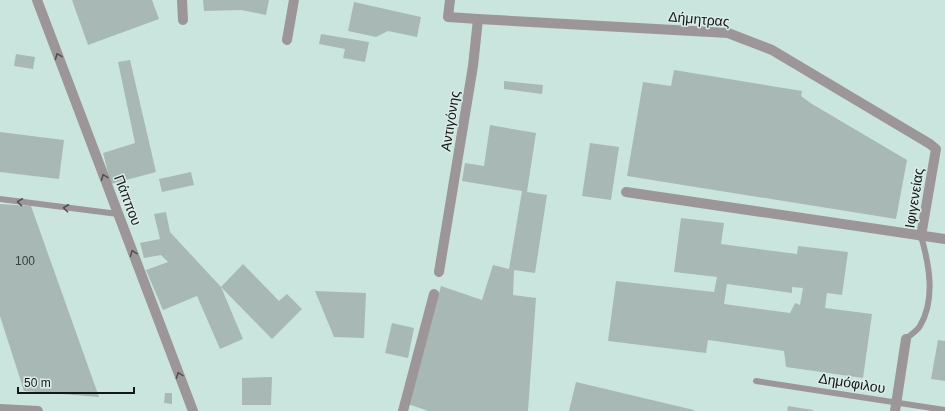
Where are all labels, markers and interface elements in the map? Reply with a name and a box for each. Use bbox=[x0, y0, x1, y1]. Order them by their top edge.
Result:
street label: Δήμητρας bbox=[668, 8, 730, 30]
one-way arrow bbox=[54, 52, 62, 59]
street label: Αντιγόνης bbox=[437, 89, 463, 152]
street label: Ιφιγενείας bbox=[901, 167, 927, 229]
street label: Πάππου bbox=[111, 172, 145, 228]
one-way arrow bbox=[101, 174, 109, 181]
one-way arrow bbox=[17, 198, 23, 207]
one-way arrow bbox=[63, 204, 69, 213]
one-way arrow bbox=[130, 249, 138, 256]
house number: 100 bbox=[15, 254, 35, 268]
scale bar bbox=[18, 369, 134, 395]
street label: Δημόφιλου bbox=[817, 370, 887, 396]
one-way arrow bbox=[176, 371, 184, 378]
text: 50 m bbox=[24, 376, 51, 390]

